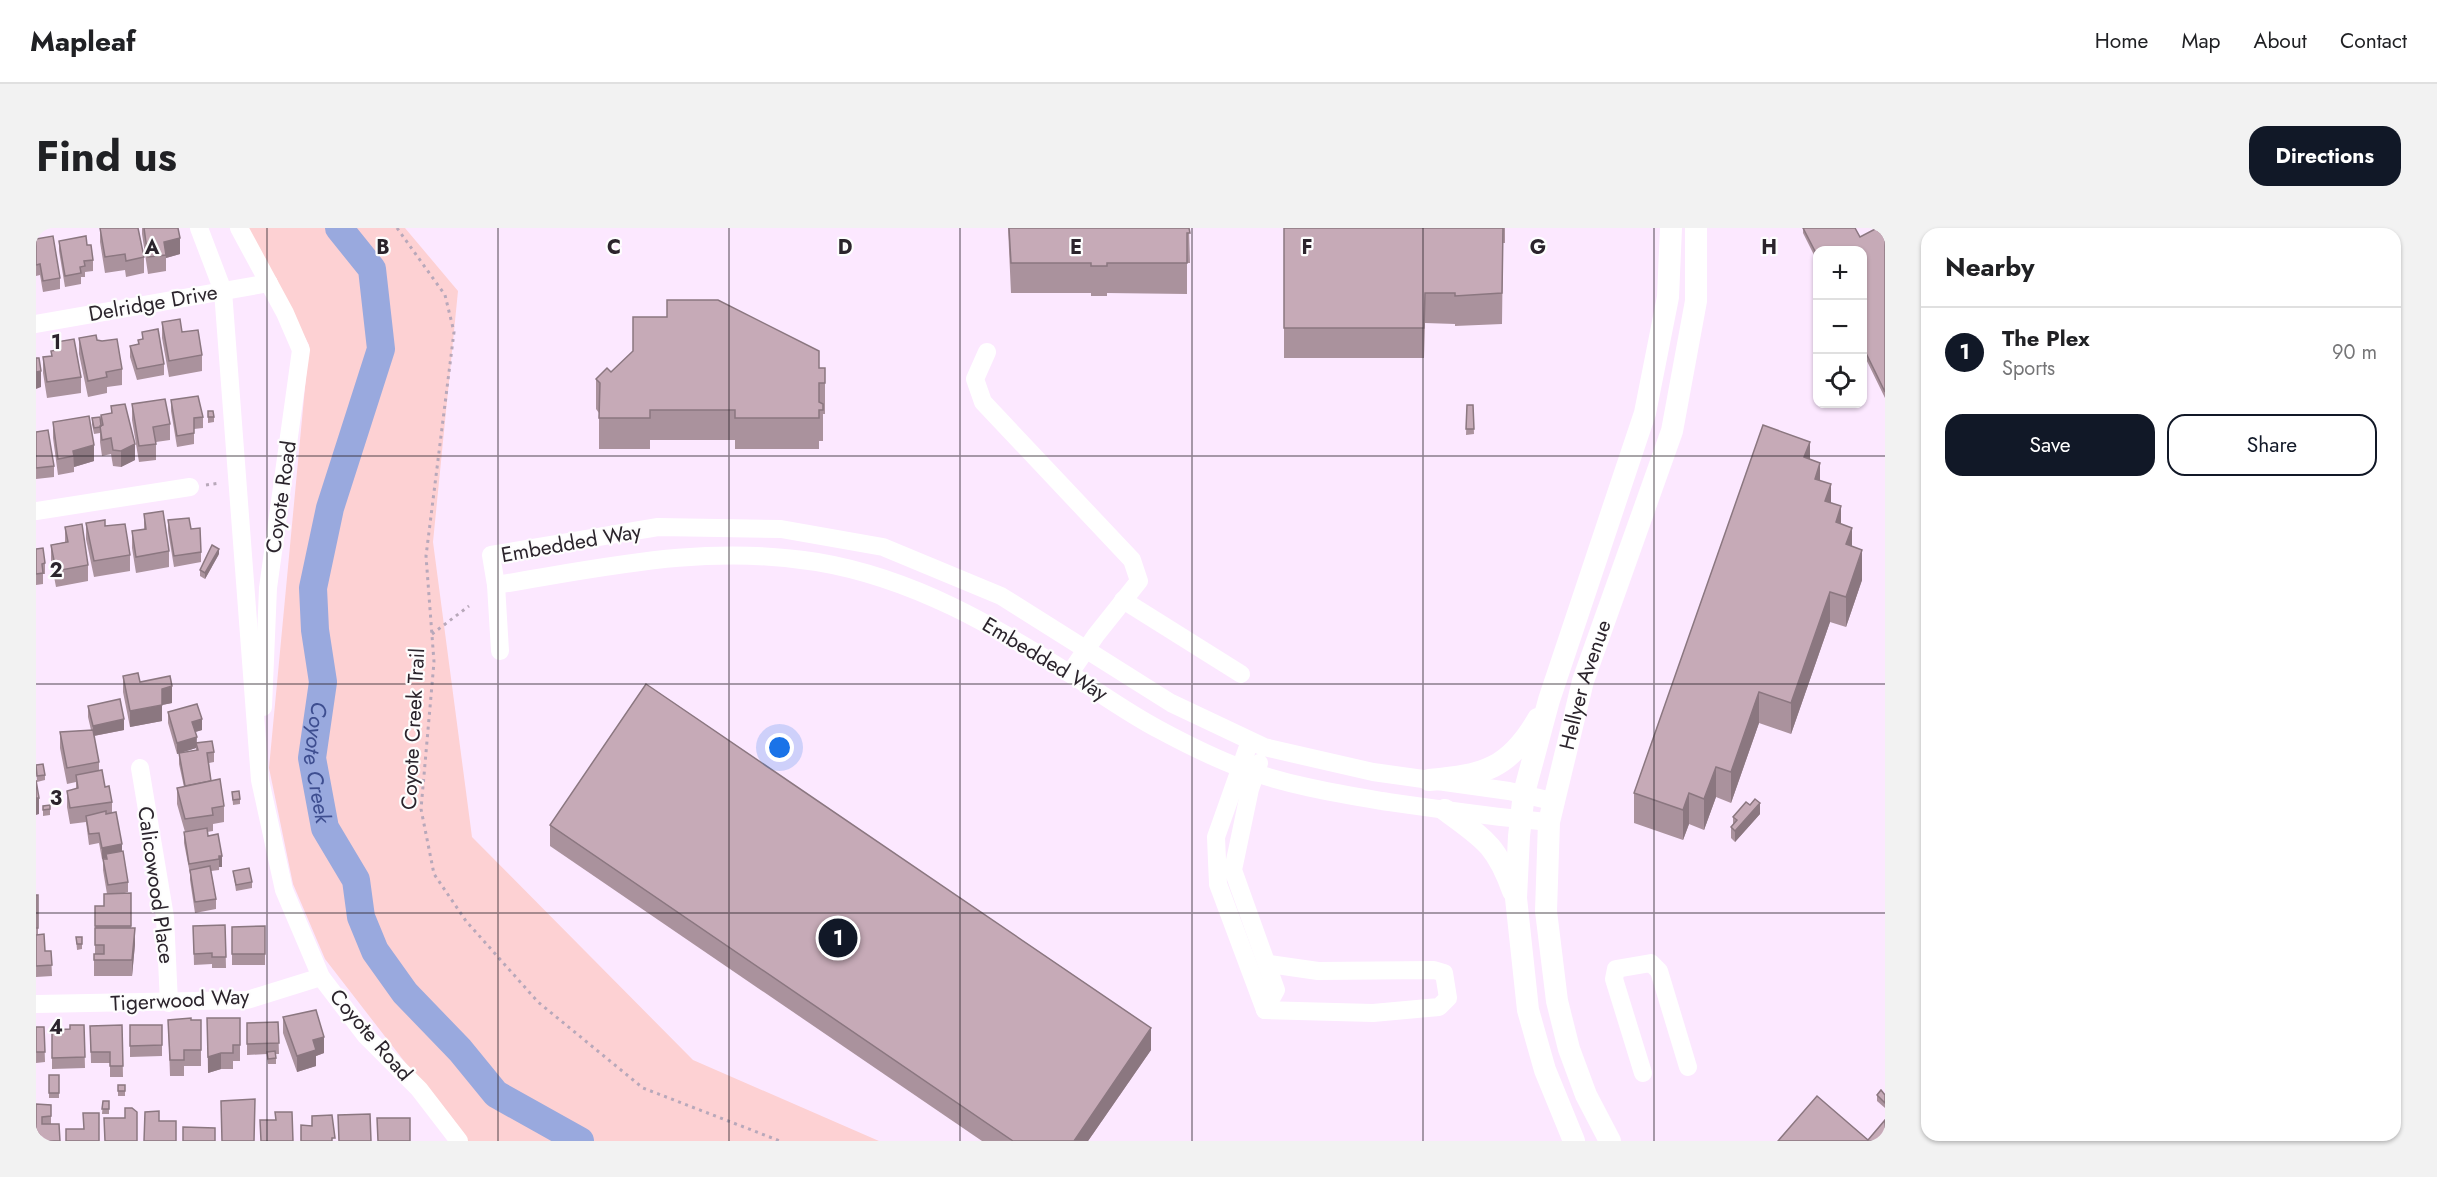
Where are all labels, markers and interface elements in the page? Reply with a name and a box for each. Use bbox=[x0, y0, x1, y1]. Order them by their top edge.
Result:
text: Mapleaf bbox=[30, 21, 136, 62]
text: Home bbox=[2095, 26, 2148, 56]
text: Map bbox=[2181, 26, 2221, 56]
text: About bbox=[2254, 26, 2307, 56]
text: Contact bbox=[2340, 26, 2407, 56]
text: Find us bbox=[36, 126, 177, 187]
button: Directions bbox=[2249, 126, 2401, 186]
text: A bbox=[144, 233, 160, 262]
text: B bbox=[376, 233, 390, 262]
text: C bbox=[607, 233, 621, 262]
text: D bbox=[838, 233, 852, 262]
text: E bbox=[1070, 233, 1082, 262]
text: F bbox=[1301, 233, 1313, 262]
text: G bbox=[1530, 233, 1546, 262]
text: H bbox=[1761, 233, 1777, 262]
map controls bbox=[1813, 246, 1867, 408]
button: + bbox=[1813, 246, 1867, 300]
text: Nearby bbox=[1945, 248, 2034, 286]
street label: Delridge Drive bbox=[86, 277, 220, 329]
button: − bbox=[1813, 300, 1867, 354]
text: The Plex bbox=[2002, 322, 2090, 354]
text: 1 bbox=[51, 328, 61, 357]
text: 1 bbox=[1959, 338, 1970, 367]
text: 90 m bbox=[2332, 338, 2377, 367]
button: locate bbox=[1813, 354, 1867, 408]
text: Sports bbox=[2002, 354, 2055, 383]
button: Save bbox=[1945, 414, 2155, 476]
button: Share bbox=[2167, 414, 2377, 476]
street label: Coyote Road bbox=[258, 439, 304, 555]
street label: Embedded Way bbox=[499, 516, 644, 570]
text: 2 bbox=[49, 556, 63, 585]
street label: Embedded Way bbox=[977, 610, 1114, 709]
street label: Hellyer Avenue bbox=[1552, 616, 1619, 753]
street label: Coyote Creek Trail bbox=[394, 647, 432, 811]
water label: Coyote Creek bbox=[295, 700, 340, 827]
your location bbox=[765, 733, 794, 762]
text: 3 bbox=[50, 784, 62, 813]
street label: Calicowood Place bbox=[130, 804, 182, 966]
pin: 1 bbox=[818, 916, 858, 960]
street label: Tigerwood Way bbox=[110, 981, 251, 1019]
street label: Coyote Road bbox=[322, 982, 420, 1088]
text: 4 bbox=[49, 1013, 63, 1042]

